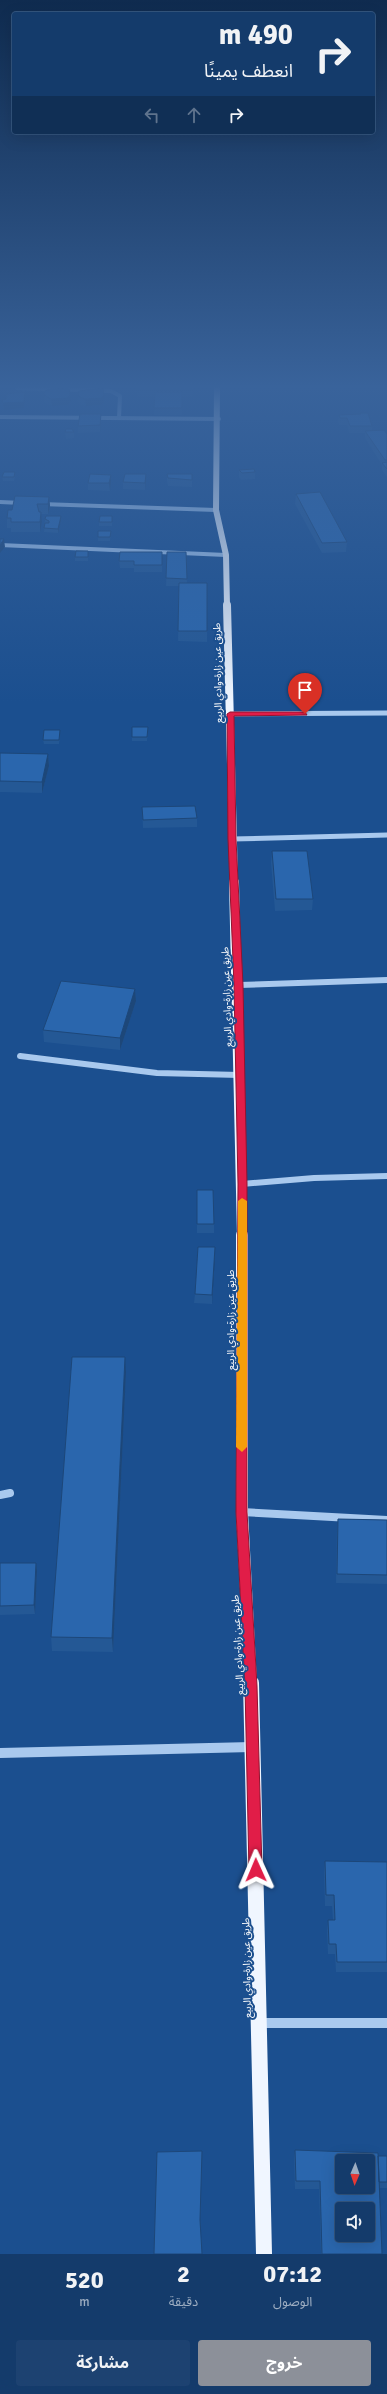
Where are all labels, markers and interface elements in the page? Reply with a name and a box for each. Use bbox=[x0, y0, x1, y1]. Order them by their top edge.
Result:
text: 490 m bbox=[219, 18, 293, 52]
icon: right bbox=[307, 28, 359, 80]
text: انعطف يمينًا bbox=[204, 60, 293, 82]
icon: left bbox=[141, 104, 163, 126]
icon: ahead bbox=[183, 104, 205, 126]
icon: right bbox=[225, 104, 247, 126]
street label: طريق عين زارة-وادي الربيع bbox=[211, 622, 226, 723]
pin bbox=[288, 673, 322, 714]
icon: arrive bbox=[294, 679, 316, 701]
street label: طريق عين زارة-وادي الربيع bbox=[219, 946, 236, 1047]
street label: طريق عين زارة-وادي الربيع bbox=[225, 1270, 238, 1370]
street label: طريق عين زارة-وادي الربيع bbox=[229, 1594, 248, 1695]
position arrow bbox=[235, 1849, 277, 1891]
street label: طريق عين زارة-وادي الربيع bbox=[240, 1917, 255, 2018]
north arrow bbox=[335, 2154, 375, 2194]
map controls bbox=[335, 2154, 375, 2242]
button: sound bbox=[335, 2202, 375, 2242]
text: 2 bbox=[177, 2259, 190, 2289]
text: 07:12 bbox=[263, 2259, 322, 2289]
text: 520 bbox=[65, 2265, 104, 2295]
text: m bbox=[79, 2294, 90, 2310]
text: دقيقة bbox=[169, 2294, 198, 2310]
text: الوصول bbox=[273, 2294, 312, 2310]
button: مشاركة bbox=[16, 2340, 190, 2386]
button: خروج bbox=[198, 2340, 371, 2386]

